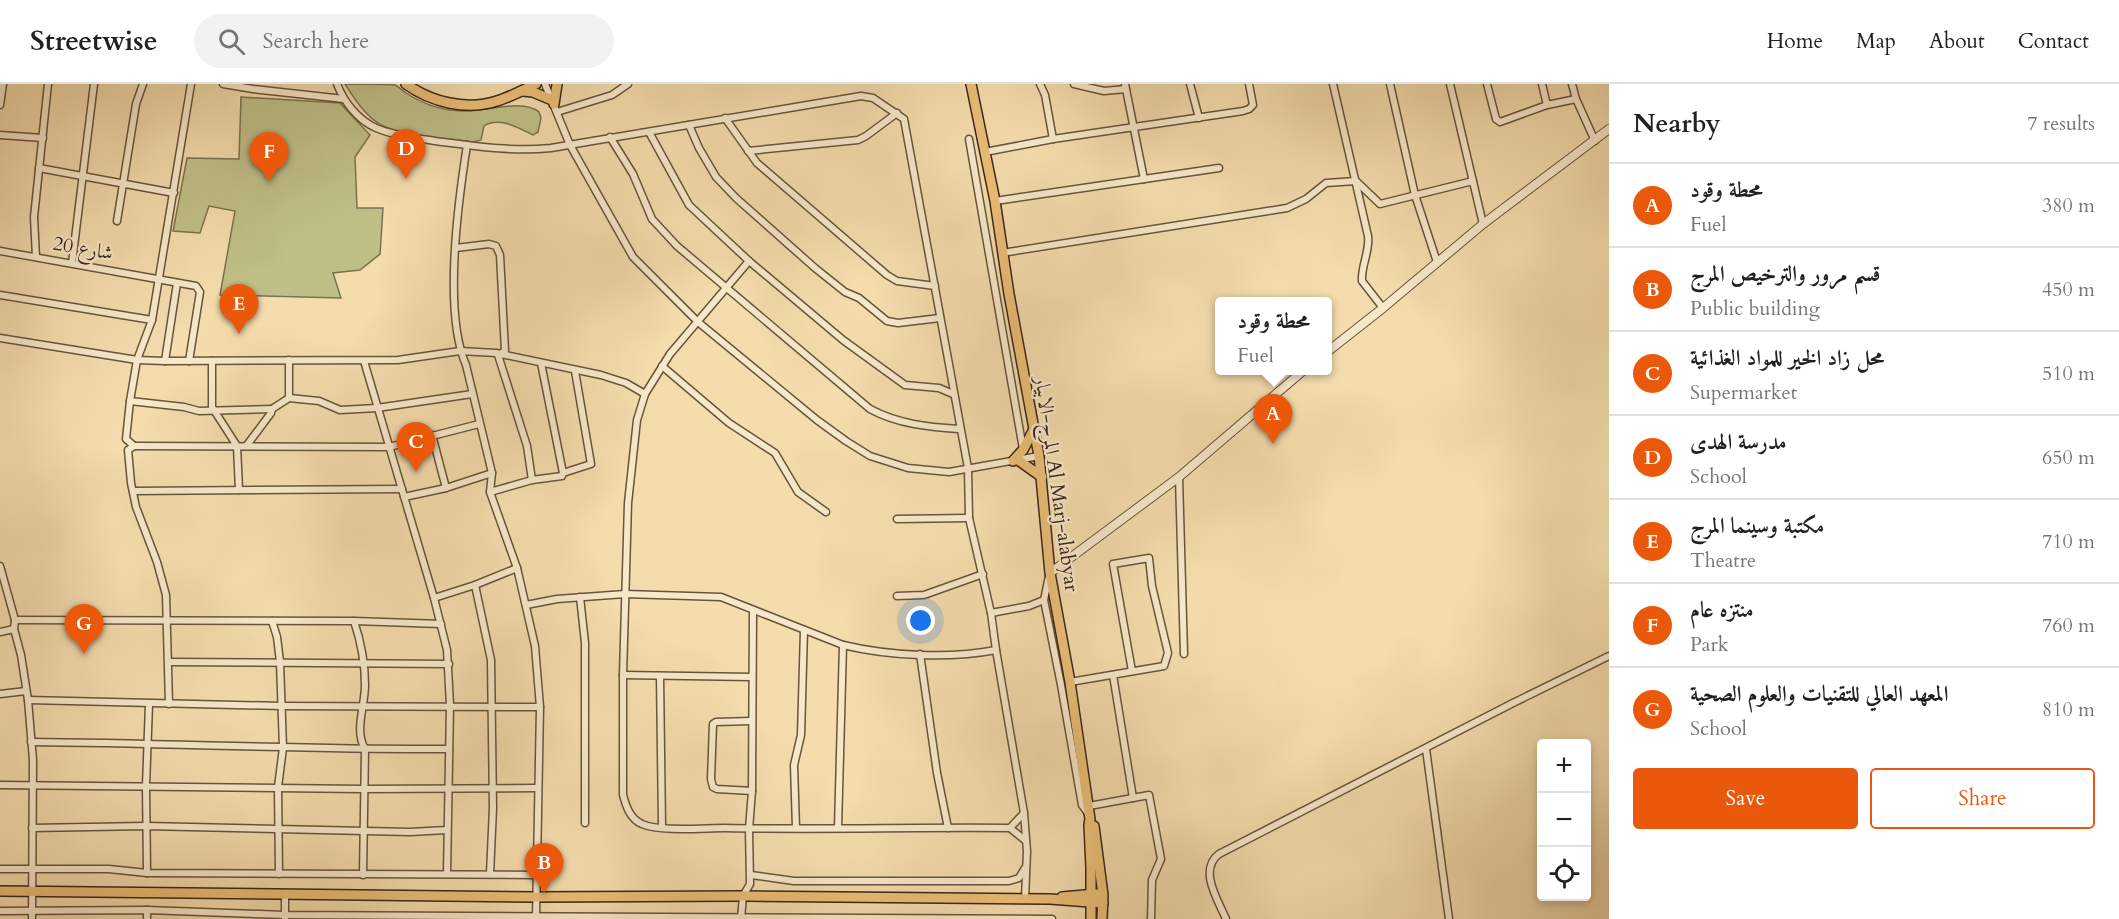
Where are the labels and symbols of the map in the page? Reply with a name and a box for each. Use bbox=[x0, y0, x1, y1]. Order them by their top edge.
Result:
pin: D bbox=[386, 130, 426, 179]
pin: F bbox=[250, 132, 288, 182]
street label: شارع 20 bbox=[50, 229, 115, 270]
pin: E bbox=[220, 284, 258, 334]
street label: المرج-الابيار Al Marj-alabyar bbox=[1024, 372, 1086, 595]
pin: A bbox=[1254, 394, 1292, 444]
pin: C bbox=[396, 422, 436, 472]
pin: G bbox=[64, 604, 104, 654]
your location bbox=[906, 606, 935, 635]
pin: B bbox=[524, 844, 564, 893]

